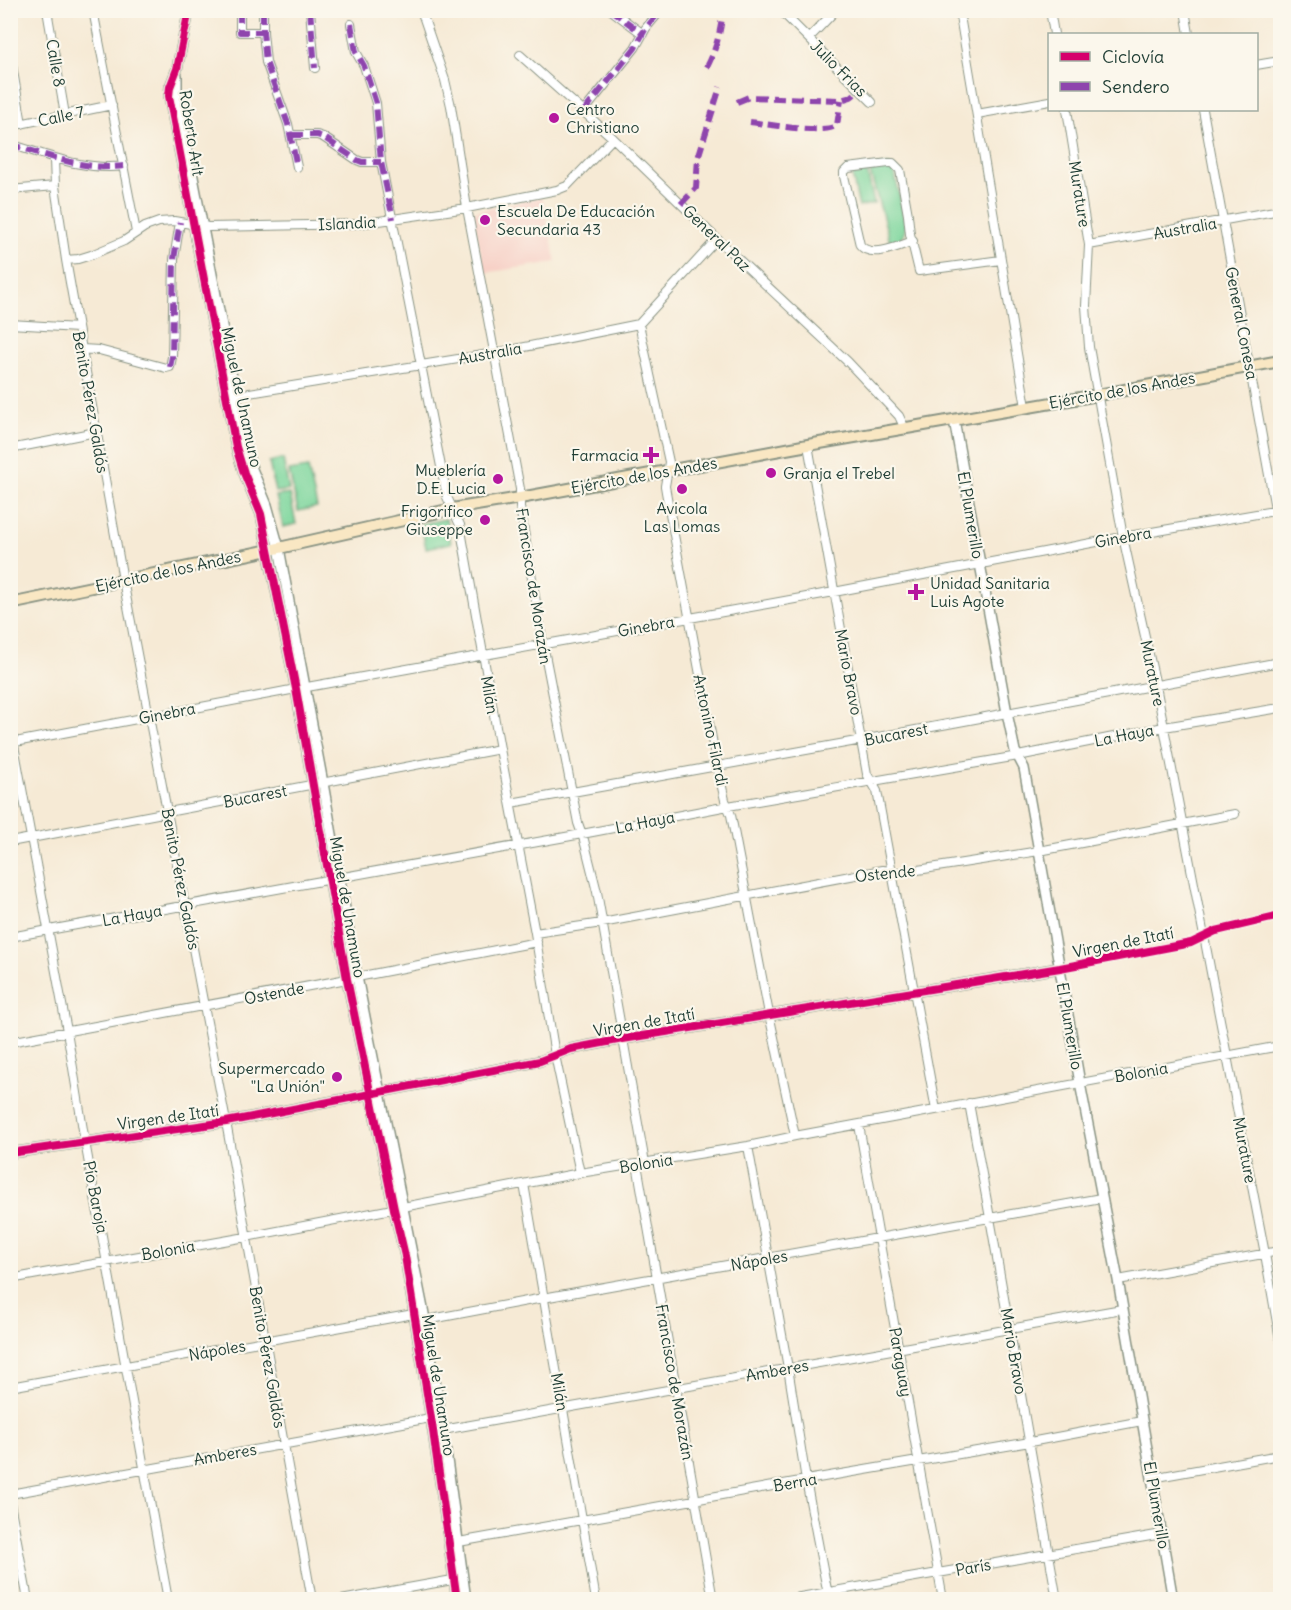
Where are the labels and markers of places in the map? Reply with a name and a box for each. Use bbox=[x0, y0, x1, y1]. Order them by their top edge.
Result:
place label: Centro Christiano bbox=[566, 99, 640, 137]
marker: Centro Christiano bbox=[547, 111, 561, 125]
place label: Escuela De Educación Secundaria 43 bbox=[497, 201, 655, 239]
marker: Escuela De Educación Secundaria 43 bbox=[478, 213, 492, 227]
place label: Farmacia bbox=[571, 445, 639, 465]
marker: Farmacia bbox=[644, 448, 658, 462]
place label: Mueblería D.E. Lucia bbox=[415, 460, 486, 498]
place label: Granja el Trebel bbox=[783, 463, 895, 483]
marker: Granja el Trebel bbox=[764, 466, 778, 480]
marker: Mueblería D.E. Lucia bbox=[491, 472, 505, 486]
marker: Avicola Las Lomas bbox=[675, 482, 689, 496]
place label: Avicola Las Lomas bbox=[644, 498, 720, 536]
place label: Frigorifico Giuseppe bbox=[401, 501, 473, 539]
marker: Frigorifico Giuseppe bbox=[478, 513, 492, 527]
place label: Unidad Sanitaria Luis Agote bbox=[930, 573, 1050, 611]
marker: Unidad Sanitaria Luis Agote bbox=[907, 583, 925, 601]
place label: Supermercado "La Unión" bbox=[218, 1058, 325, 1096]
marker: Supermercado "La Unión" bbox=[330, 1070, 344, 1084]

